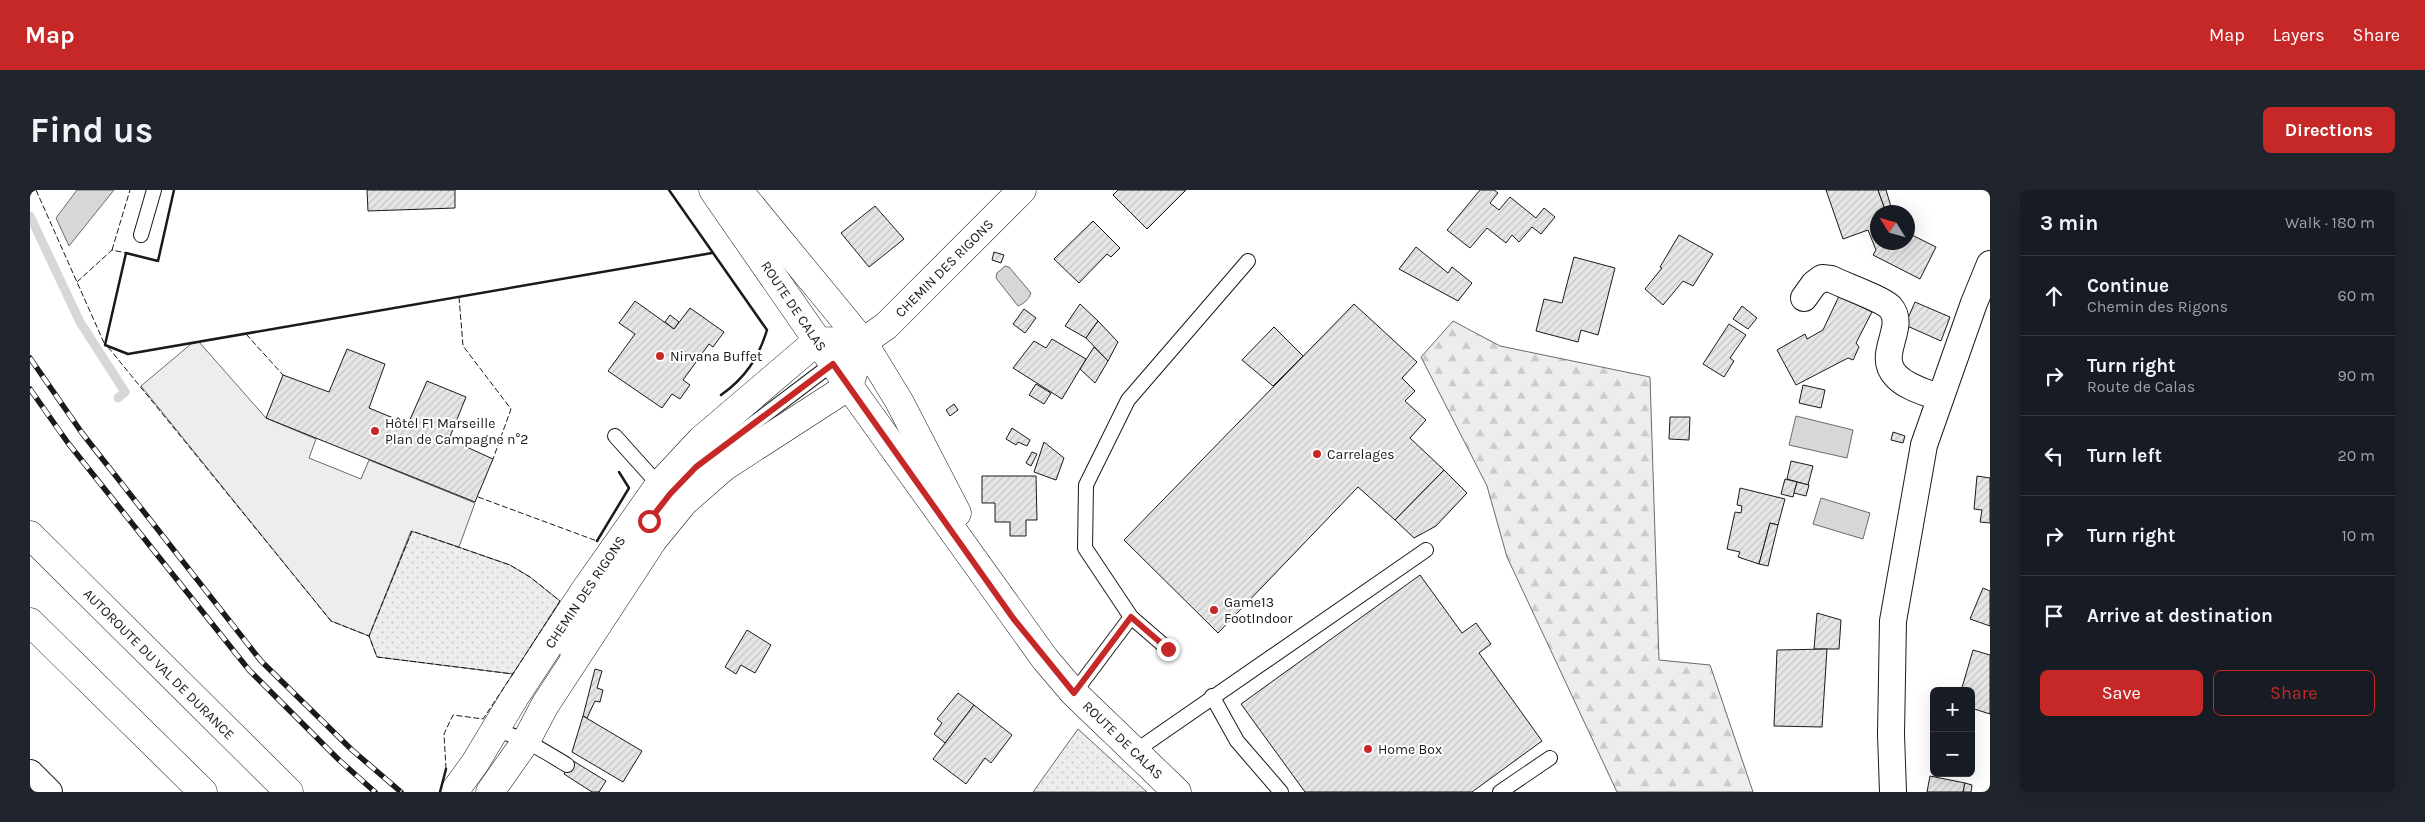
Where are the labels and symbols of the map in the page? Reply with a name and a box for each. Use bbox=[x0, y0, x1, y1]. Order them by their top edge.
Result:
north arrow bbox=[1870, 205, 1915, 250]
street label: CHEMIN DES RIGONS bbox=[892, 216, 997, 321]
street label: ROUTE DE CALAS bbox=[757, 258, 830, 355]
place label: Nirvana Buffet bbox=[670, 348, 762, 365]
marker: Nirvana Buffet bbox=[654, 350, 666, 362]
place label: Hôtel F1 Marseille Plan de Campagne n°2 bbox=[385, 415, 528, 448]
marker: Hôtel F1 Marseille Plan de Campagne n°2 bbox=[369, 425, 381, 437]
place label: Carrelages bbox=[1327, 446, 1395, 463]
marker: Carrelages bbox=[1311, 448, 1323, 460]
route start bbox=[638, 510, 661, 533]
street label: CHEMIN DES RIGONS bbox=[541, 533, 629, 652]
street label: AUTOROUTE DU VAL DE DURANCE bbox=[80, 585, 238, 743]
place label: Game13 FootIndoor bbox=[1224, 594, 1293, 627]
marker: Game13 FootIndoor bbox=[1208, 604, 1220, 616]
route end bbox=[1157, 638, 1180, 661]
street label: ROUTE DE CALAS bbox=[1079, 698, 1166, 783]
place label: Home Box bbox=[1378, 741, 1442, 758]
marker: Home Box bbox=[1362, 743, 1374, 755]

